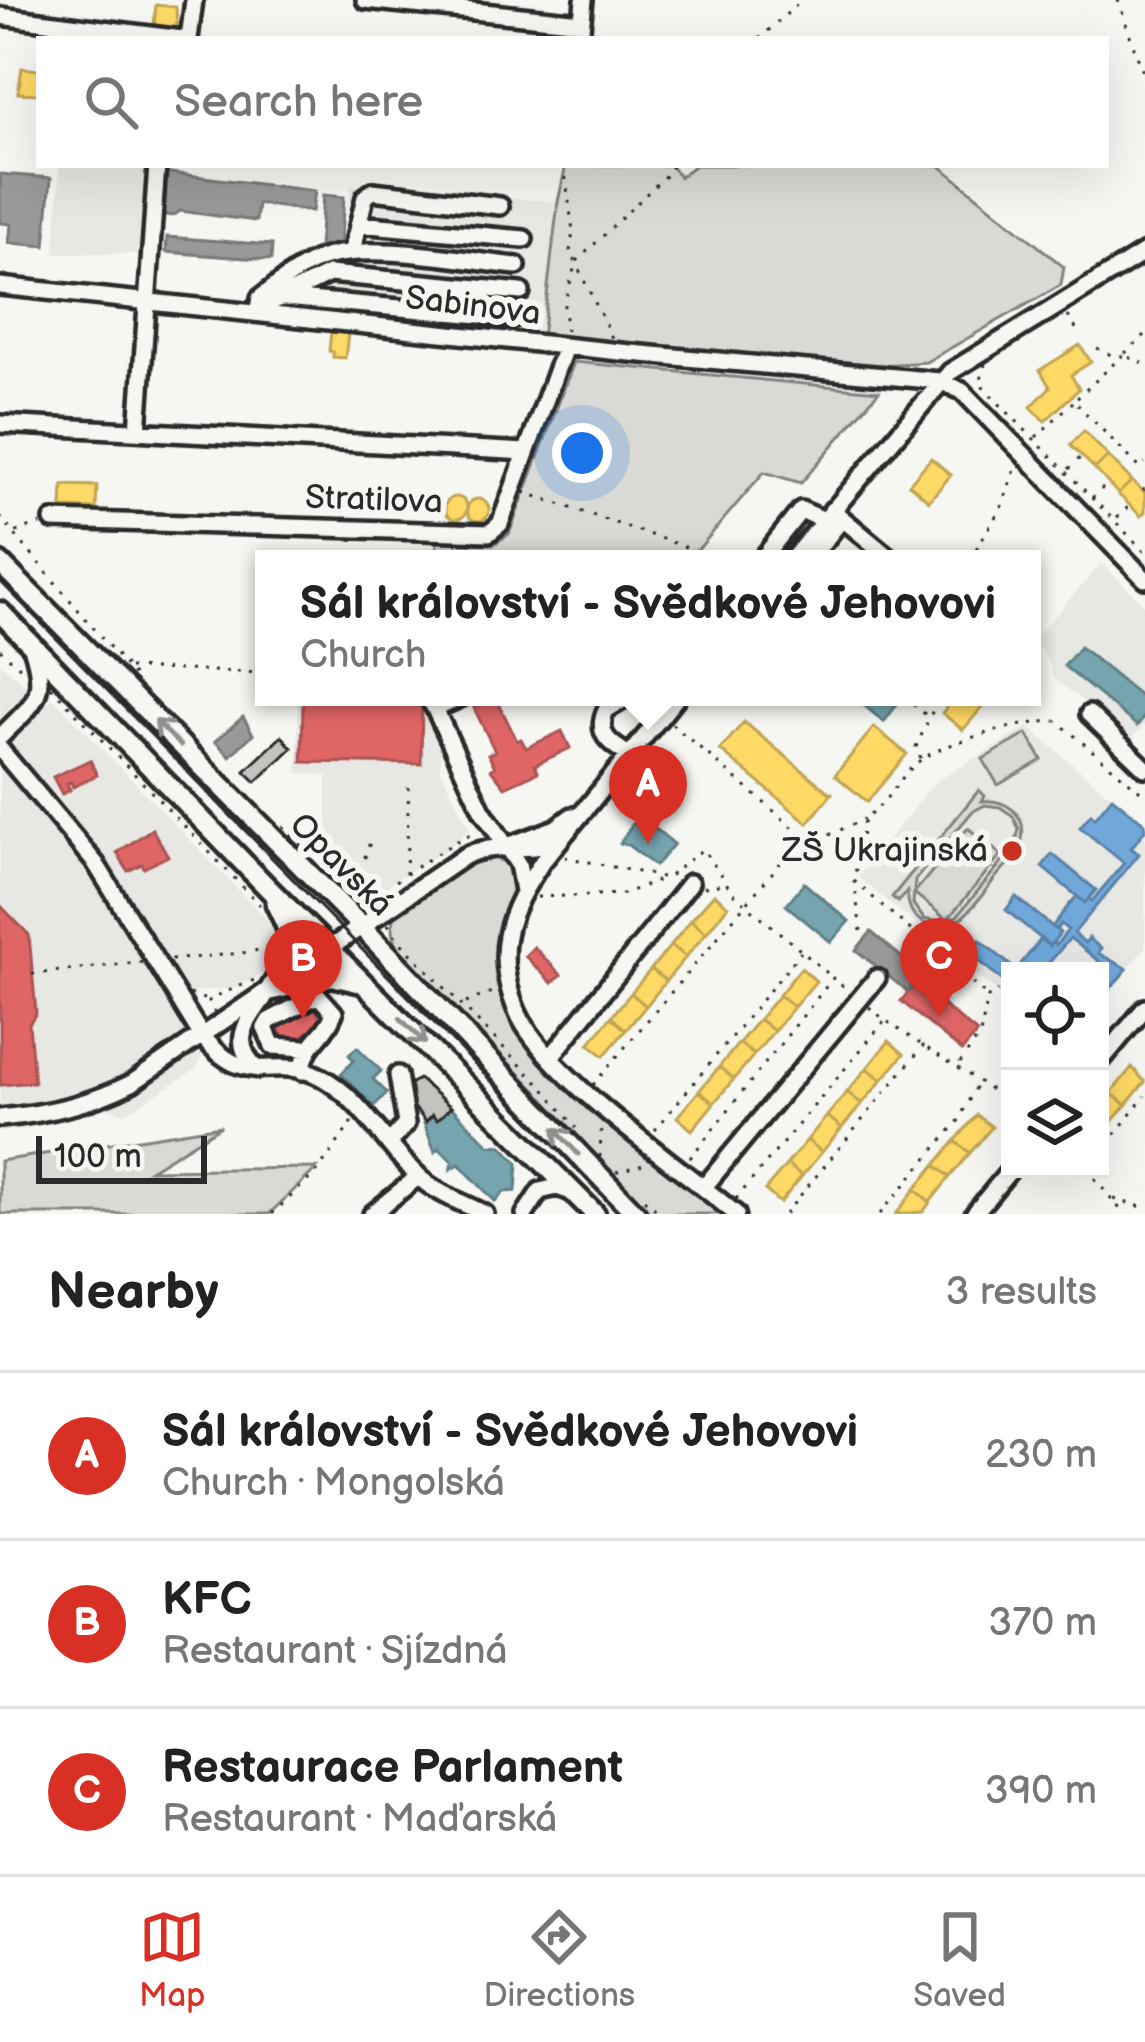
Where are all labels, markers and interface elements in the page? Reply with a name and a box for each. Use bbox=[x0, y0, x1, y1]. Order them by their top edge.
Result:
search box bbox=[36, 36, 1109, 168]
icon: search bbox=[78, 69, 144, 135]
text: Search here bbox=[174, 75, 423, 130]
street label: Sabinova bbox=[403, 278, 543, 334]
your location bbox=[552, 423, 612, 483]
street label: Stratilova bbox=[304, 478, 444, 522]
popup bbox=[255, 550, 1041, 706]
text: Sál království - Svědkové Jehovovi bbox=[300, 577, 996, 632]
text: Church bbox=[300, 632, 426, 679]
one-way arrow bbox=[154, 719, 183, 748]
pin: A bbox=[609, 745, 687, 844]
street label: Opavská bbox=[281, 805, 401, 925]
place label: ZŠ Ukrajinská bbox=[781, 830, 988, 871]
marker: ZŠ Ukrajinská bbox=[999, 838, 1025, 864]
pin: C bbox=[900, 918, 978, 1017]
pin: B bbox=[264, 920, 342, 1019]
map controls bbox=[1001, 962, 1109, 1178]
button: locate bbox=[1001, 962, 1109, 1070]
one-way arrow bbox=[398, 1016, 427, 1045]
button: layers bbox=[1001, 1070, 1109, 1178]
one-way arrow bbox=[553, 1126, 581, 1156]
scale bar bbox=[36, 1130, 207, 1183]
text: 100 m bbox=[54, 1137, 142, 1177]
text: Nearby bbox=[48, 1262, 219, 1323]
text: 3 results bbox=[945, 1269, 1097, 1316]
text: Sál království - Svědkové Jehovovi bbox=[162, 1405, 858, 1460]
text: A bbox=[75, 1432, 99, 1479]
text: 230 m bbox=[985, 1432, 1097, 1479]
text: Church · Mongolská bbox=[162, 1460, 505, 1507]
text: KFC bbox=[162, 1573, 252, 1628]
text: B bbox=[73, 1600, 101, 1647]
text: 370 m bbox=[988, 1600, 1097, 1647]
text: Restaurant · Sjízdná bbox=[162, 1628, 507, 1675]
text: Restaurace Parlament bbox=[162, 1741, 623, 1796]
text: C bbox=[73, 1768, 101, 1815]
text: 390 m bbox=[985, 1768, 1097, 1815]
text: Restaurant · Maďarská bbox=[162, 1796, 557, 1843]
tab: Map bbox=[139, 1904, 205, 2016]
tab: Directions bbox=[484, 1904, 635, 2016]
tab: Saved bbox=[913, 1904, 1006, 2016]

